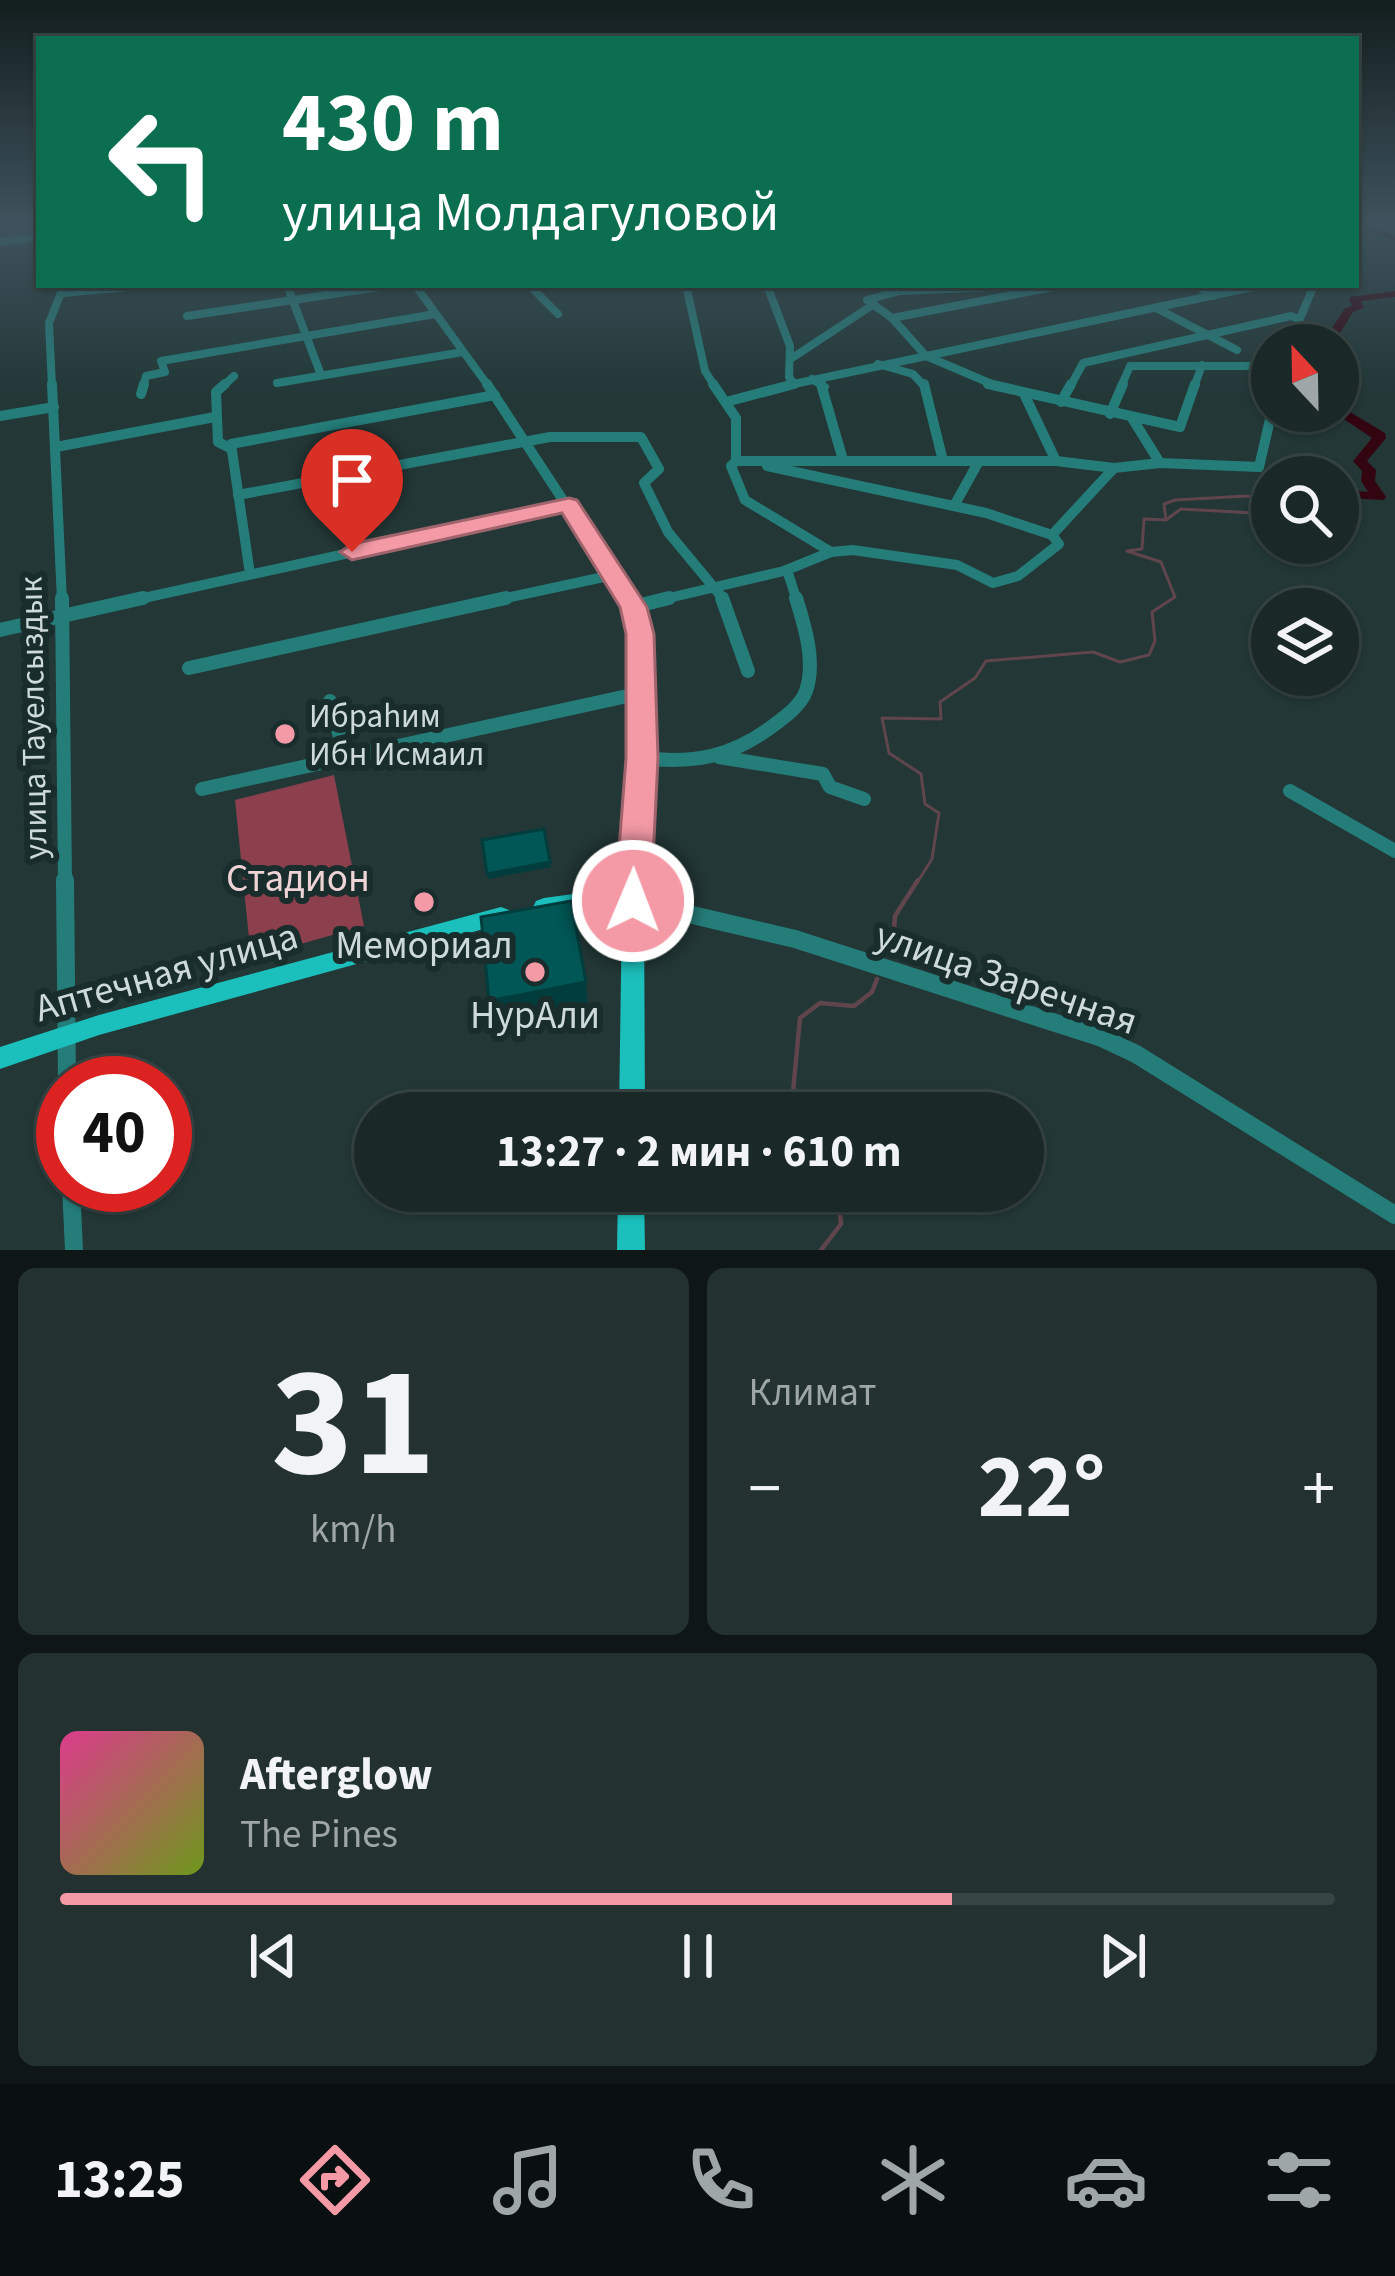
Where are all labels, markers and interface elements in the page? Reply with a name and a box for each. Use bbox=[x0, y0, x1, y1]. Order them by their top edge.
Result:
text: 430 m bbox=[282, 64, 504, 184]
icon: left bbox=[84, 84, 240, 240]
text: улица Молдагуловой bbox=[282, 175, 779, 252]
north arrow bbox=[1251, 324, 1359, 432]
map controls bbox=[1251, 324, 1359, 696]
pin bbox=[301, 429, 403, 552]
icon: arrive bbox=[319, 447, 385, 513]
button: search bbox=[1251, 456, 1359, 564]
street label: улица Тауелсыздык bbox=[8, 576, 59, 860]
button: layers bbox=[1251, 588, 1359, 696]
place label: Ибраһим Ибн Исмаил bbox=[309, 693, 484, 778]
marker: Ибраһим Ибн Исмаил bbox=[272, 721, 298, 747]
position arrow bbox=[570, 838, 696, 964]
park label: Стадион bbox=[226, 851, 370, 907]
marker: Мемориал bbox=[411, 889, 437, 915]
street label: улица Заречная bbox=[868, 908, 1145, 1050]
street label: Аптечная улица bbox=[28, 909, 305, 1037]
place label: Мемориал bbox=[335, 918, 513, 974]
marker: НурАли bbox=[522, 959, 548, 985]
place label: НурАли bbox=[470, 988, 600, 1044]
speed limit sign: 40 bbox=[36, 1056, 192, 1212]
text: 13:27 · 2 мин · 610 m bbox=[496, 1120, 902, 1184]
text: 31 bbox=[271, 1313, 436, 1535]
text: Климат bbox=[749, 1365, 876, 1421]
text: 22° bbox=[978, 1424, 1106, 1552]
text: − bbox=[749, 1442, 781, 1536]
text: + bbox=[1302, 1442, 1335, 1536]
text: km/h bbox=[310, 1502, 397, 1558]
text: Afterglow bbox=[240, 1743, 433, 1807]
text: The Pines bbox=[240, 1807, 398, 1863]
icon: previous bbox=[240, 1923, 306, 1989]
icon: pause bbox=[665, 1923, 731, 1989]
icon: next bbox=[1090, 1923, 1156, 1989]
icon: directions bbox=[293, 2138, 377, 2222]
icon: music bbox=[486, 2138, 570, 2222]
icon: phone bbox=[679, 2138, 763, 2222]
icon: climate bbox=[871, 2138, 955, 2222]
icon: car bbox=[1064, 2138, 1148, 2222]
icon: filters bbox=[1257, 2138, 1341, 2222]
text: 13:25 bbox=[54, 2142, 185, 2219]

